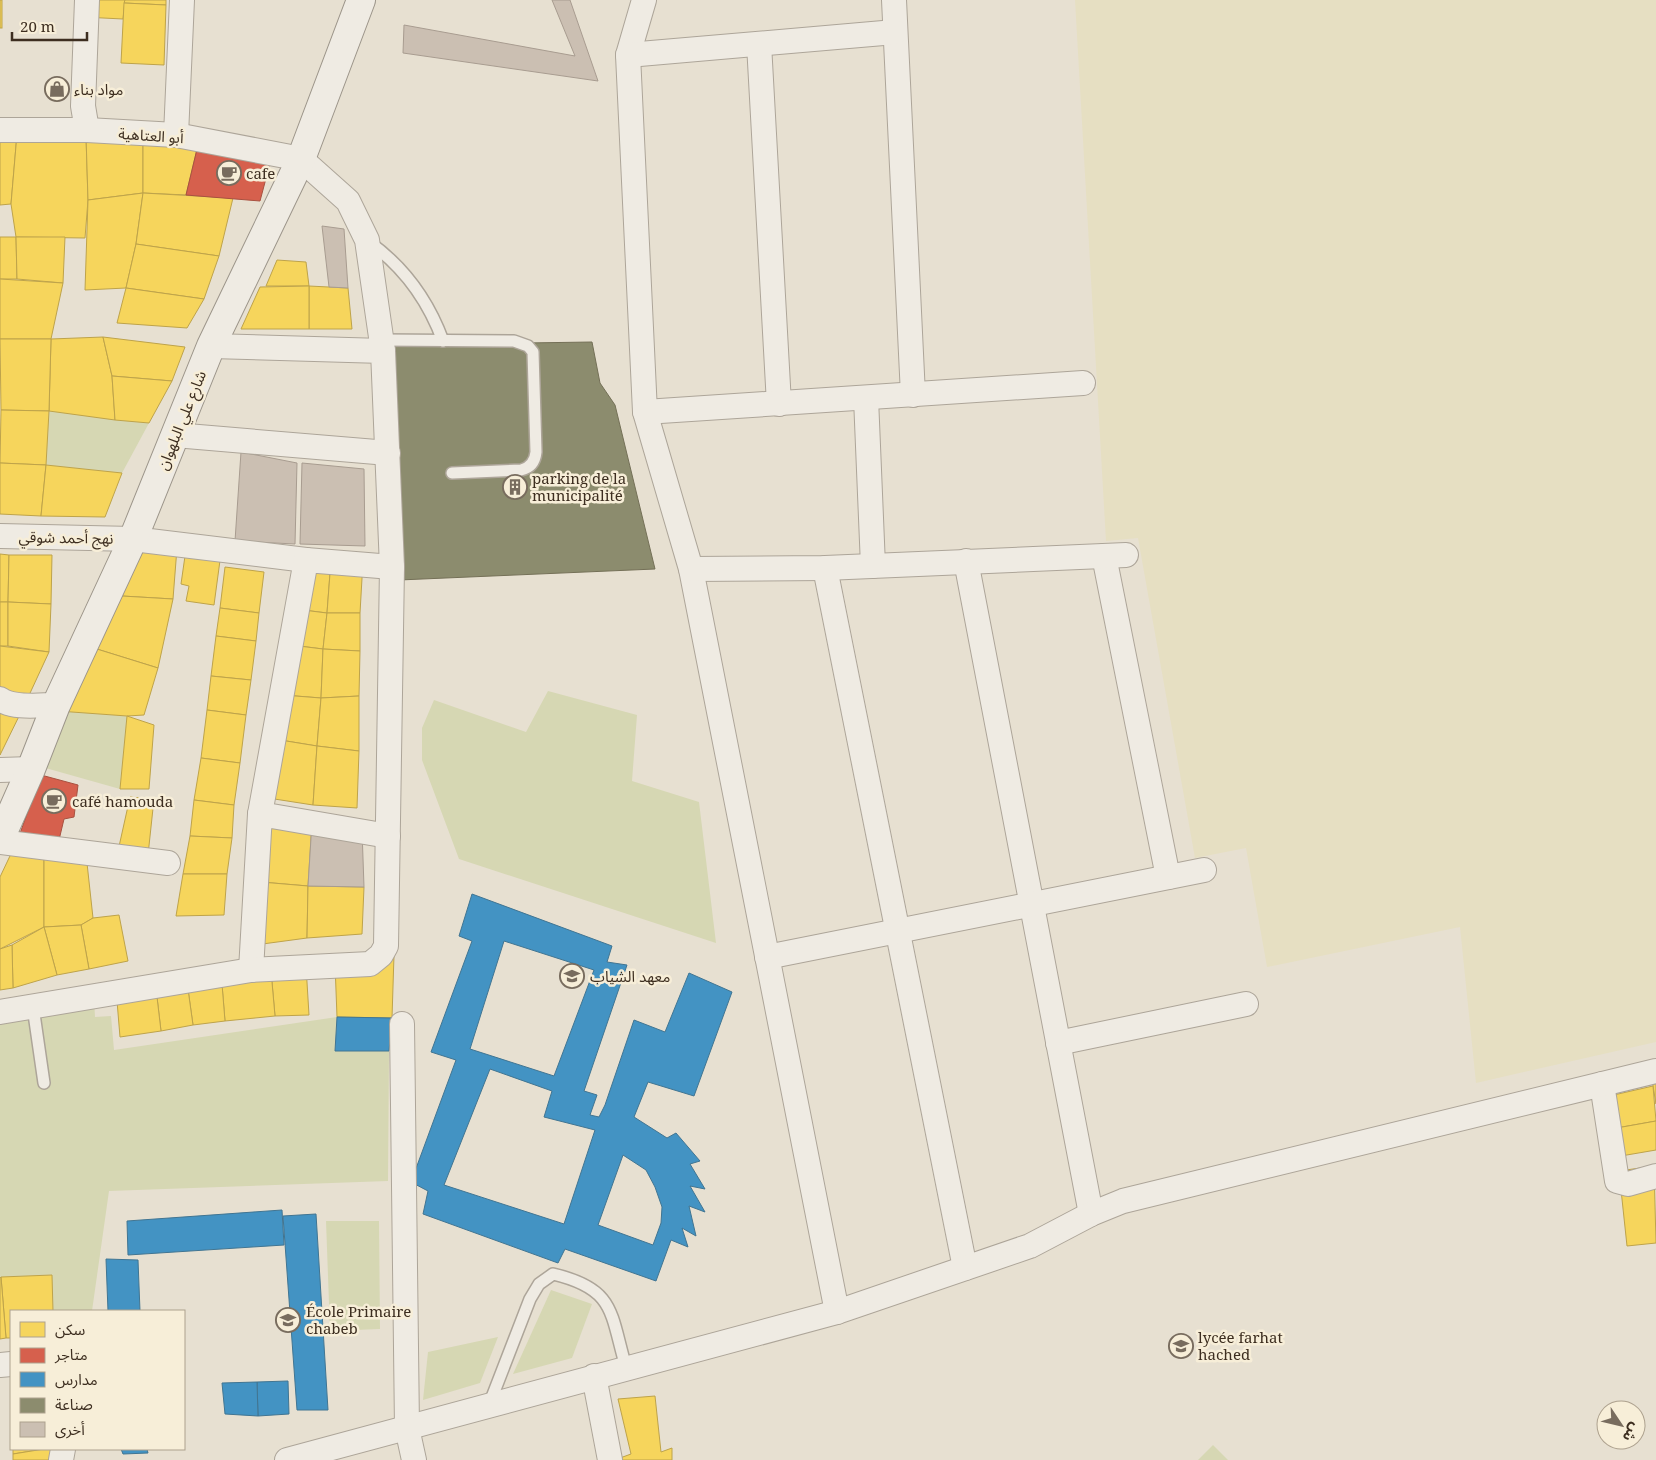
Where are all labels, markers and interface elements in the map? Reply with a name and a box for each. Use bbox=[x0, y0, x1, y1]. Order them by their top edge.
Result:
scale bar bbox=[12, 10, 88, 42]
text: 20 m bbox=[20, 16, 55, 36]
shop icon: مواد بناء bbox=[44, 76, 70, 102]
place label: مواد بناء bbox=[74, 79, 123, 99]
street label: أبو العتاهية bbox=[118, 123, 184, 147]
cafe icon: cafe bbox=[216, 160, 242, 186]
place label: cafe bbox=[246, 163, 275, 183]
street label: شارع علي البلهوان bbox=[152, 367, 213, 474]
place label: parking de la municipalité bbox=[532, 468, 626, 505]
building icon: parking de la municipalité bbox=[502, 474, 528, 500]
street label: نهج أحمد شوقي bbox=[18, 526, 114, 551]
cafe icon: café hamouda bbox=[41, 788, 67, 814]
place label: café hamouda bbox=[72, 791, 173, 811]
school or university icon: معهد الشياب bbox=[559, 963, 585, 989]
place label: معهد الشياب bbox=[590, 966, 670, 986]
place label: École Primaire chabeb bbox=[306, 1301, 411, 1338]
school or university icon: École Primaire chabeb bbox=[275, 1307, 301, 1333]
legend bbox=[10, 1310, 185, 1450]
text: سكن bbox=[55, 1319, 86, 1339]
place label: lycée farhat hached bbox=[1198, 1327, 1283, 1364]
school or university icon: lycée farhat hached bbox=[1168, 1333, 1194, 1359]
text: متاجر bbox=[54, 1344, 88, 1364]
text: مدارس bbox=[55, 1369, 98, 1389]
text: صناعة bbox=[55, 1394, 93, 1414]
north arrow bbox=[1596, 1400, 1646, 1450]
text: أخرى bbox=[55, 1419, 85, 1439]
text: ش bbox=[1619, 1419, 1645, 1446]

